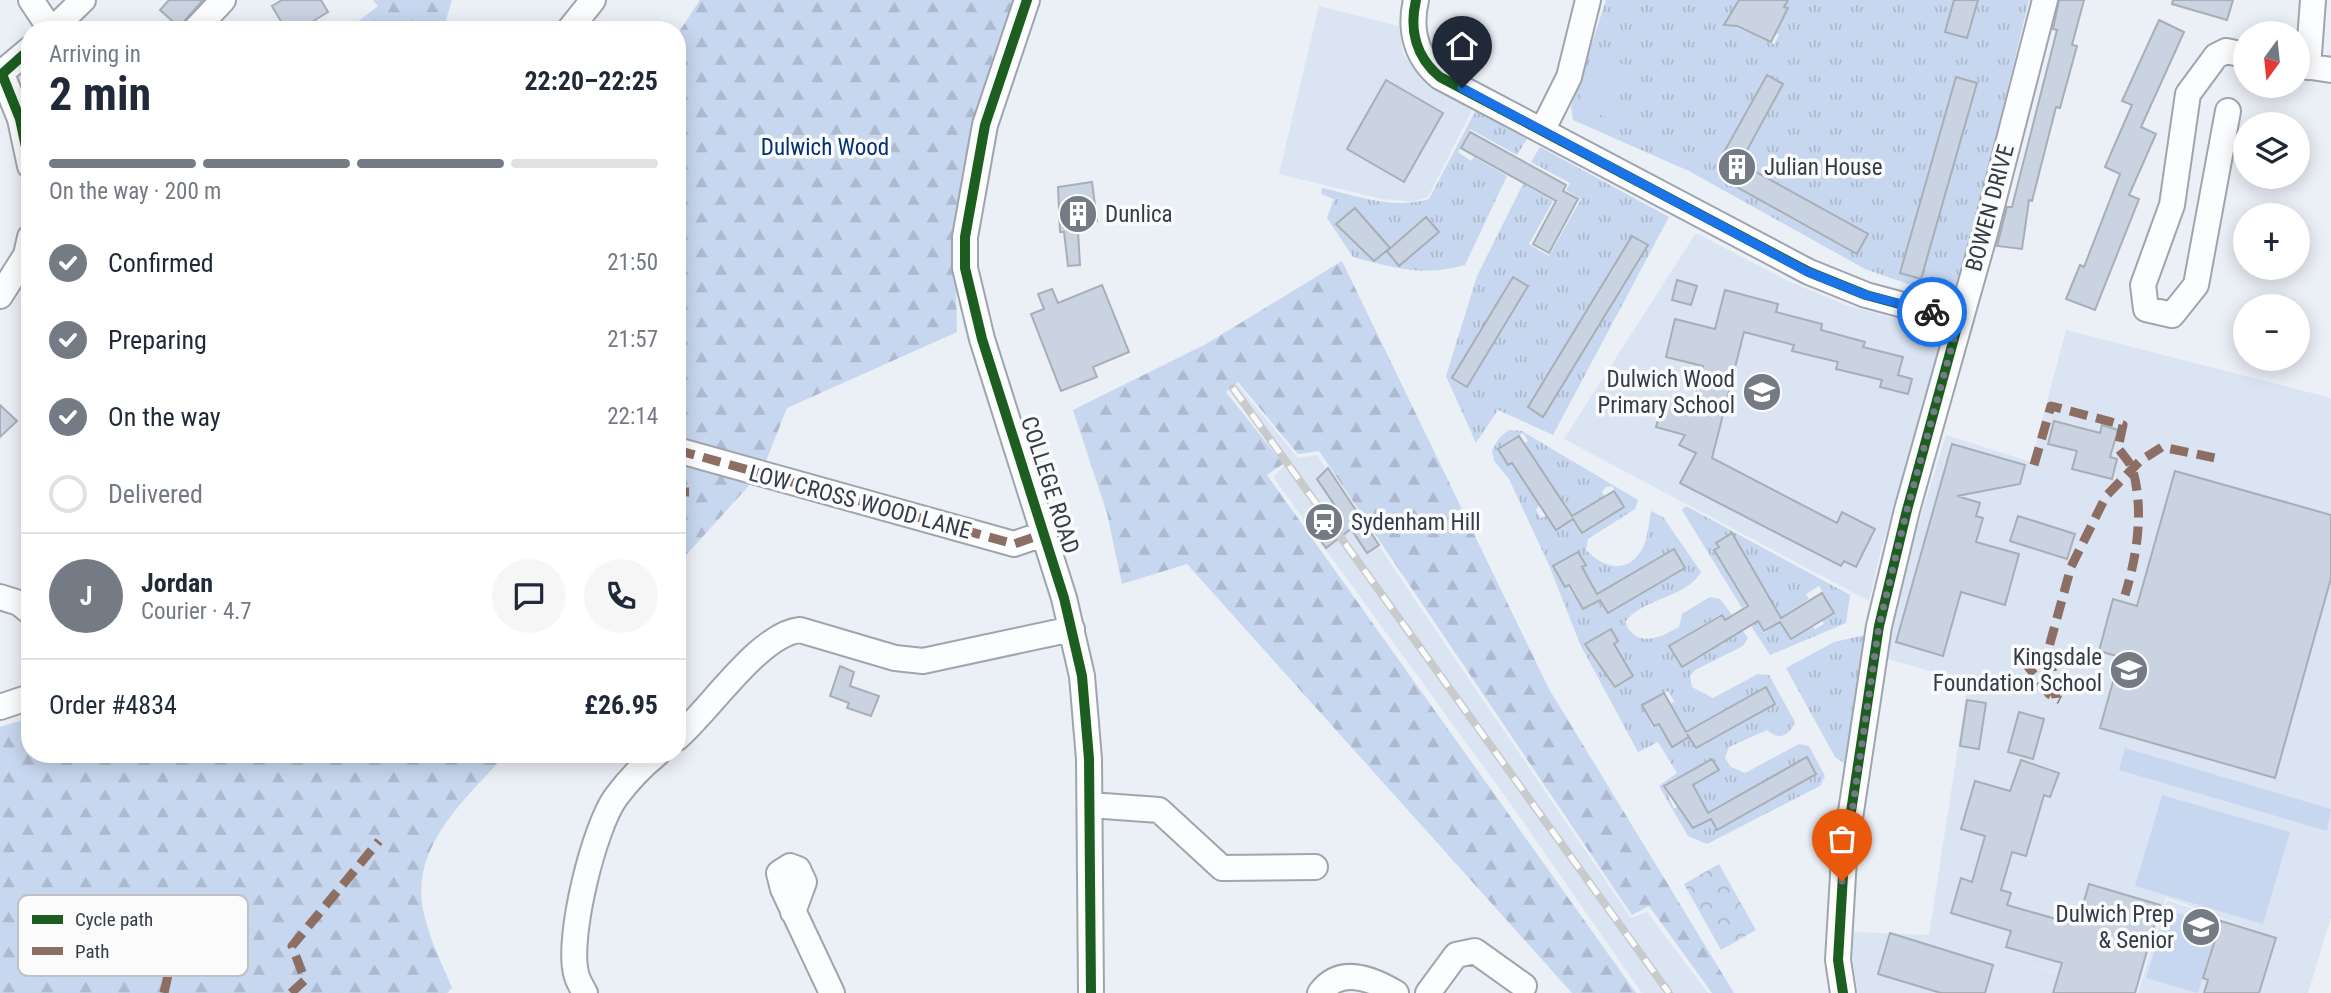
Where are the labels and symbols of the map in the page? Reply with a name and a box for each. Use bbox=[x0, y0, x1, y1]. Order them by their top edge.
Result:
pin bbox=[1432, 16, 1492, 88]
north arrow bbox=[2233, 21, 2310, 98]
park label: Dulwich Wood bbox=[761, 134, 889, 161]
street label: BOWEN DRIVE bbox=[1960, 142, 2020, 274]
building icon: Julian House bbox=[1716, 146, 1758, 188]
place label: Julian House bbox=[1764, 154, 1882, 181]
building icon: Dunlica bbox=[1057, 193, 1099, 235]
place label: Dunlica bbox=[1105, 201, 1173, 228]
courier bbox=[1897, 277, 1967, 347]
place label: Dulwich Wood Primary School bbox=[1598, 366, 1735, 419]
school or university icon: Dulwich Wood Primary School bbox=[1741, 371, 1783, 413]
street label: COLLEGE ROAD bbox=[1015, 413, 1085, 557]
street label: LOW CROSS WOOD LANE bbox=[746, 459, 974, 545]
station icon: Sydenham Hill bbox=[1303, 501, 1345, 543]
place label: Sydenham Hill bbox=[1351, 509, 1481, 536]
place label: Kingsdale Foundation School bbox=[1933, 644, 2102, 697]
school or university icon: Kingsdale Foundation School bbox=[2108, 649, 2150, 691]
pin bbox=[1812, 809, 1872, 881]
legend bbox=[18, 895, 248, 976]
place label: Dulwich Prep & Senior bbox=[2056, 901, 2174, 954]
school or university icon: Dulwich Prep & Senior bbox=[2180, 906, 2222, 948]
text: Cycle path bbox=[75, 908, 153, 931]
text: Path bbox=[75, 940, 109, 963]

